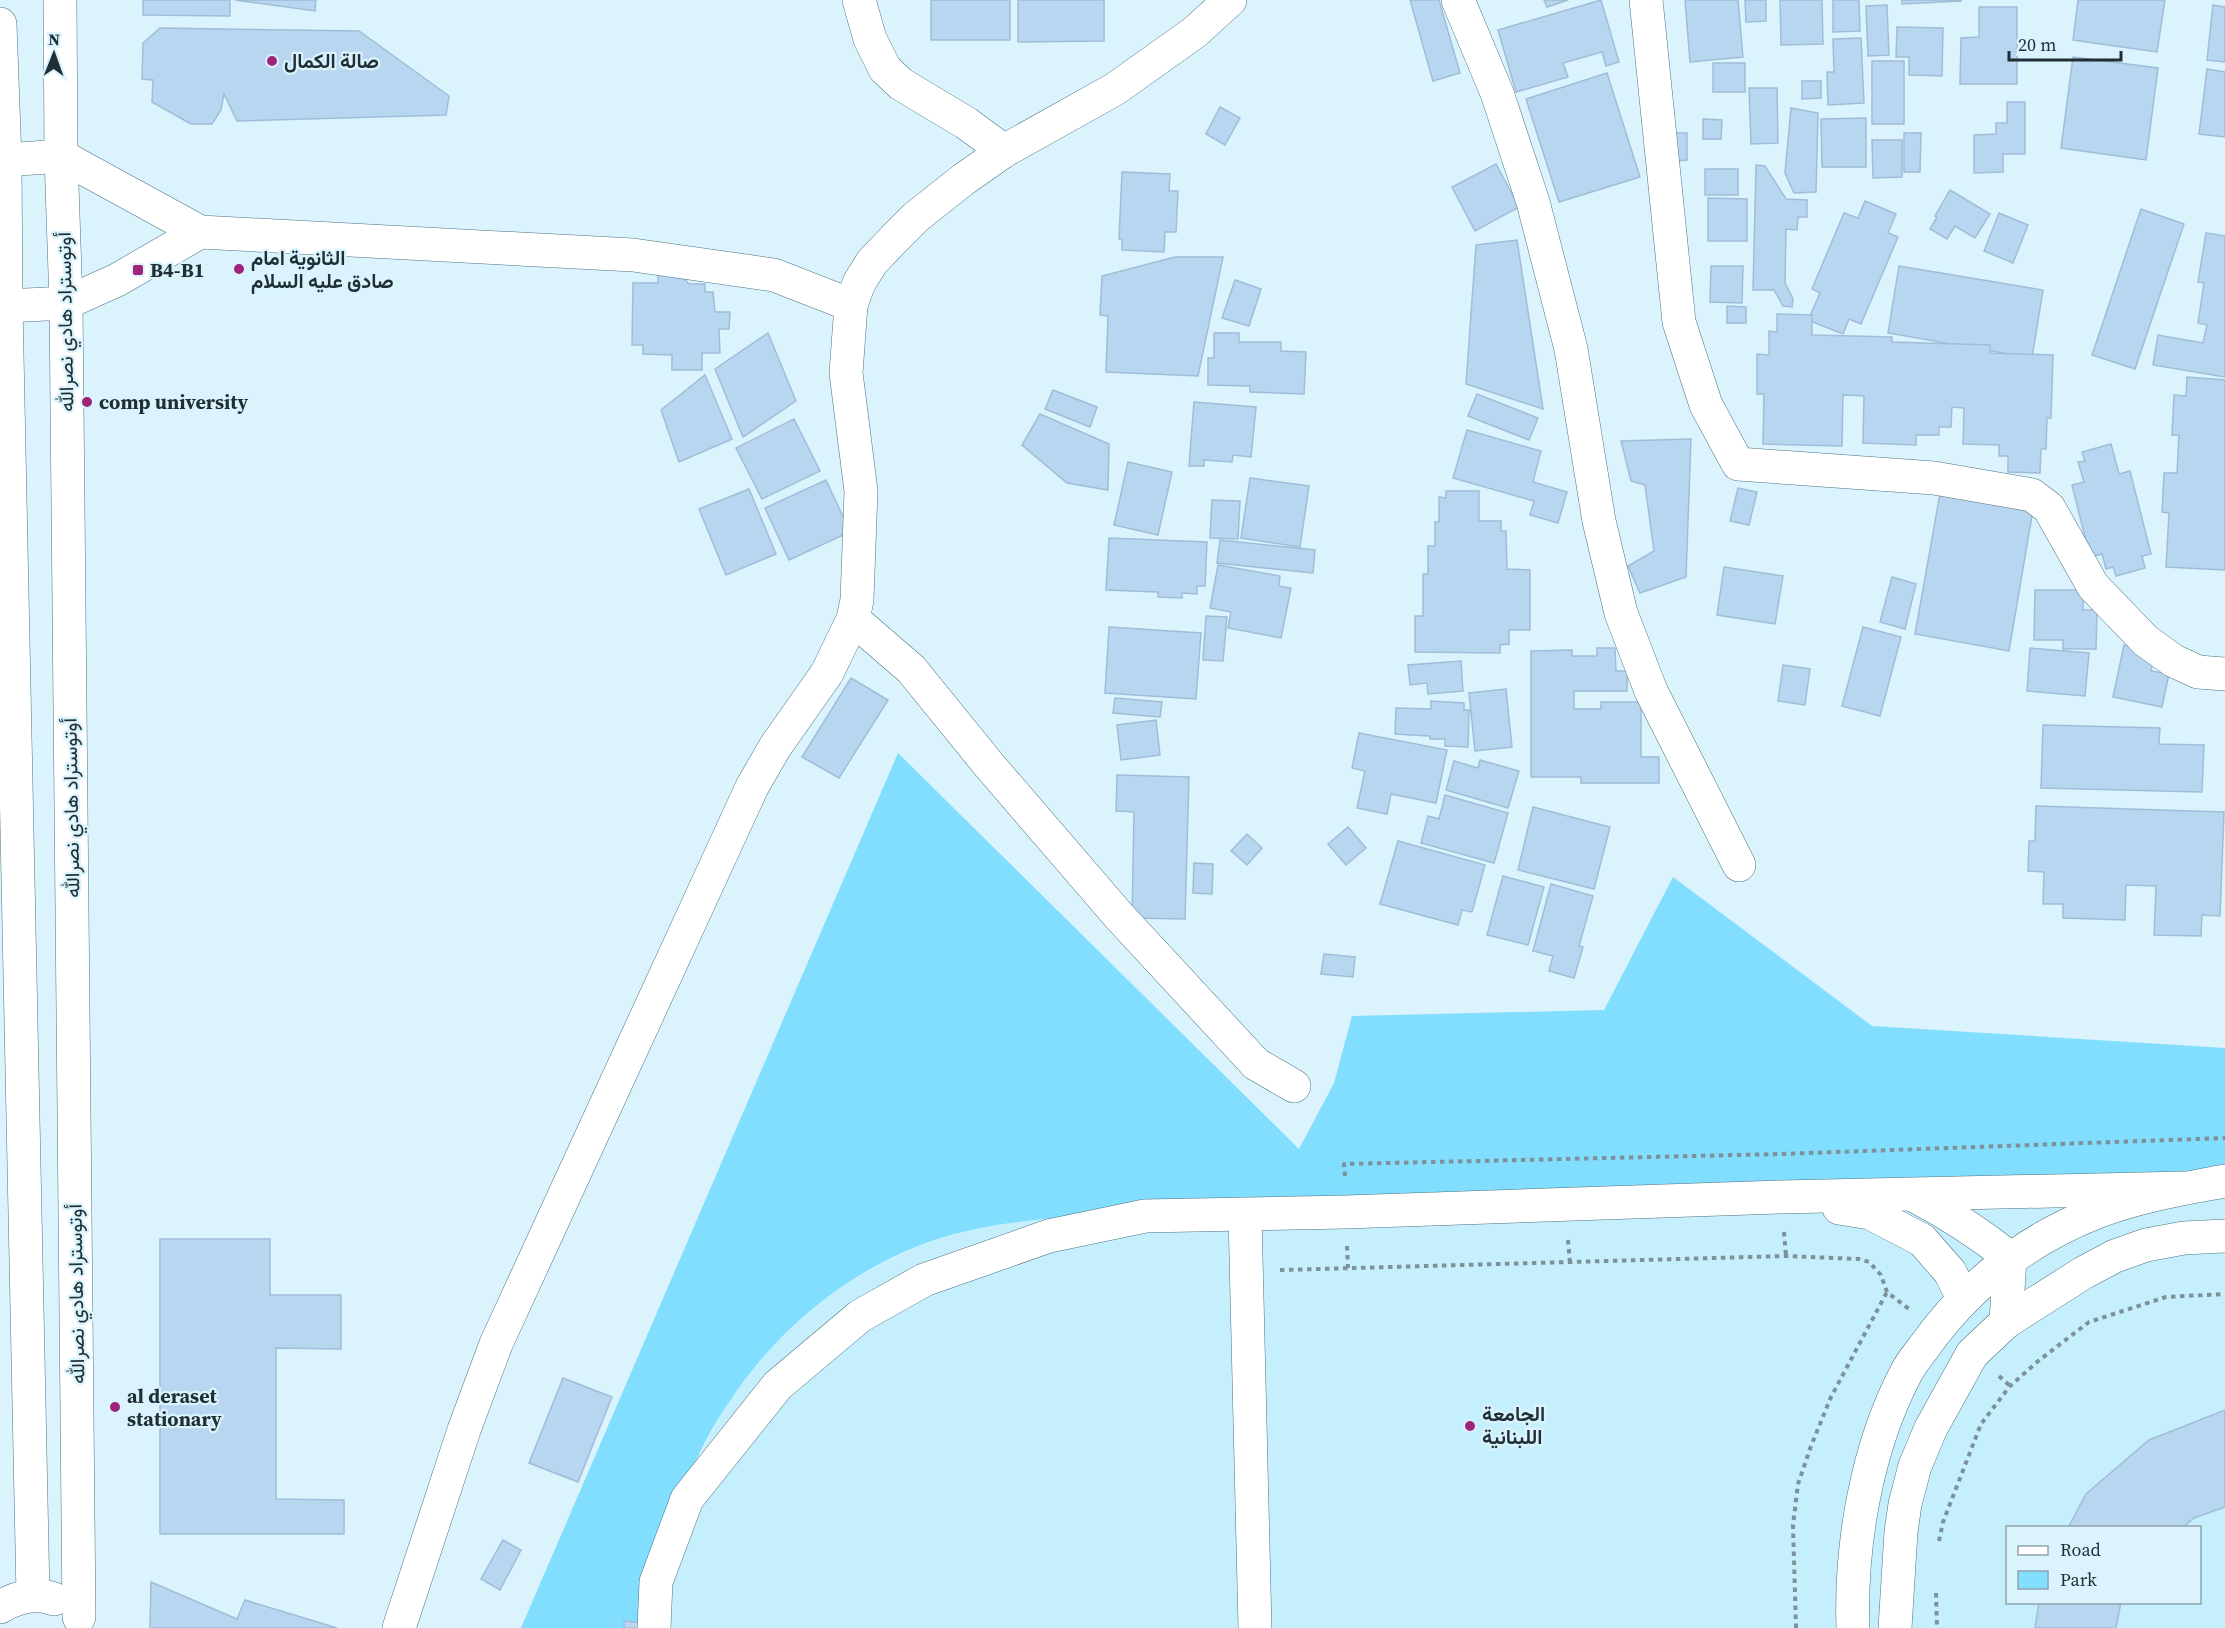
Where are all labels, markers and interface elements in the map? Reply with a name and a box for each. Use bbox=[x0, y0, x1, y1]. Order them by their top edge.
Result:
north arrow bbox=[24, 24, 84, 84]
scale bar bbox=[2009, 24, 2122, 62]
text: N bbox=[48, 28, 61, 50]
text: 20 m bbox=[2018, 32, 2056, 57]
place label: صالة الكمال bbox=[284, 47, 379, 75]
marker: صالة الكمال bbox=[265, 54, 279, 68]
street label: أوتوستراد هادي نصرالله bbox=[49, 231, 84, 412]
place label: الثانویة امام صادق عليه السلام bbox=[251, 244, 394, 295]
place label: B4-B1 bbox=[150, 256, 205, 284]
marker: الثانویة امام صادق عليه السلام bbox=[232, 262, 246, 276]
marker: B4-B1 bbox=[131, 263, 145, 277]
place label: comp university bbox=[99, 388, 248, 416]
marker: comp university bbox=[80, 395, 94, 409]
street label: أوتوستراد هادي نصرالله bbox=[55, 717, 90, 898]
street label: أوتوستراد هادي نصرالله bbox=[60, 1203, 95, 1384]
place label: al deraset stationary bbox=[127, 1382, 222, 1433]
marker: al deraset stationary bbox=[108, 1400, 122, 1414]
place label: الجامعة اللبنانية bbox=[1482, 1400, 1545, 1451]
marker: الجامعة اللبنانية bbox=[1463, 1419, 1477, 1433]
legend bbox=[2006, 1526, 2201, 1604]
text: Road bbox=[2060, 1537, 2101, 1562]
text: Park bbox=[2060, 1567, 2097, 1592]

